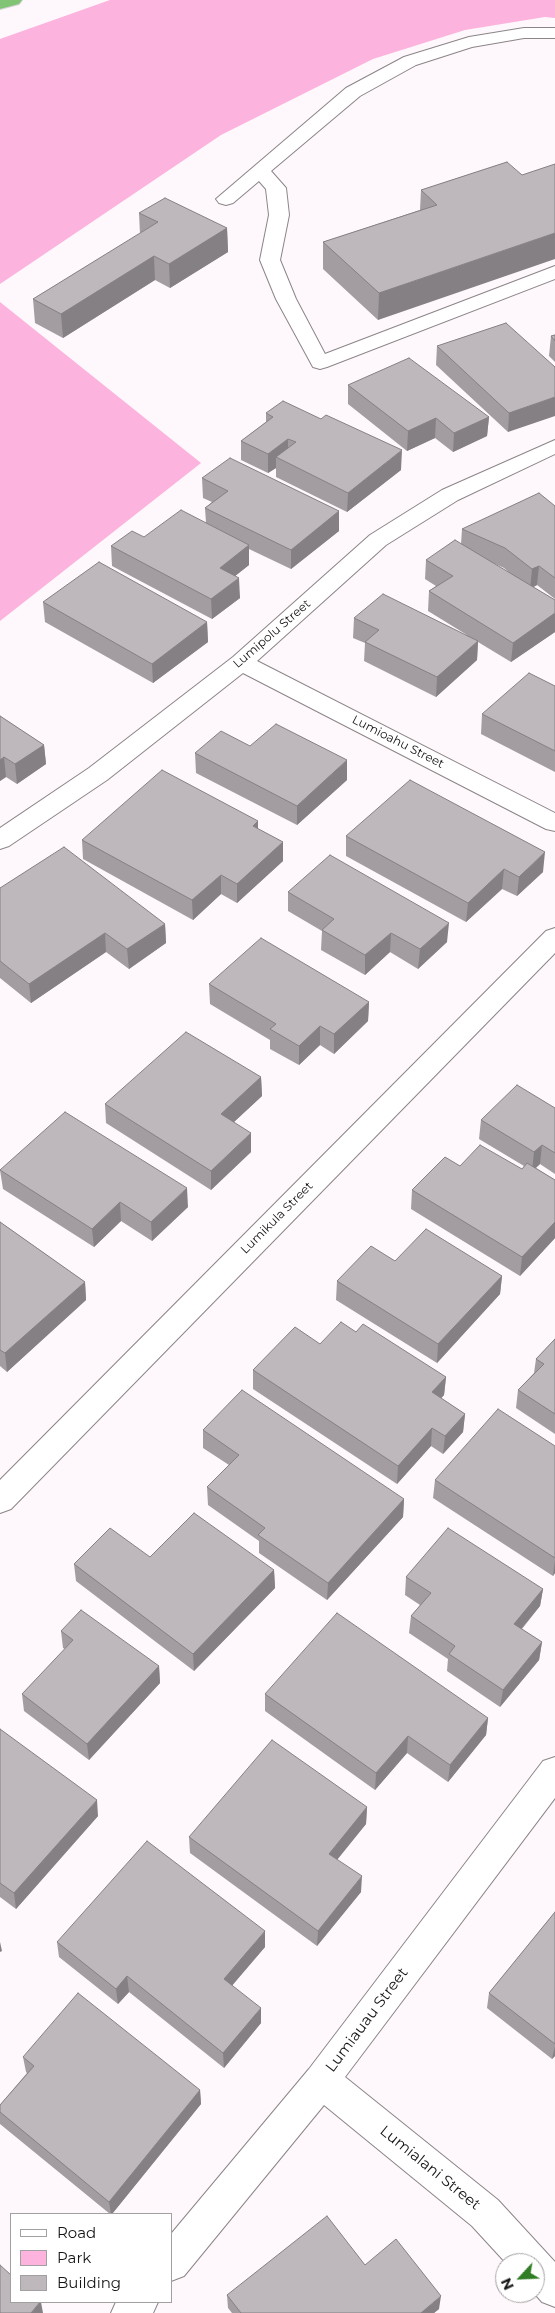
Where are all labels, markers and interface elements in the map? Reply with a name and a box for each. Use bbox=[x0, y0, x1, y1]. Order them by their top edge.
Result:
street label: Lumipolu Street bbox=[231, 597, 313, 671]
street label: Lumioahu Street bbox=[350, 713, 446, 771]
street label: Lumikula Street bbox=[238, 1179, 316, 1257]
street label: Lumiauau Street bbox=[322, 1964, 412, 2076]
street label: Lumialani Street bbox=[376, 2122, 484, 2214]
legend bbox=[10, 2213, 172, 2303]
text: Road bbox=[57, 2223, 96, 2242]
text: Park bbox=[57, 2248, 91, 2267]
north arrow bbox=[495, 2253, 545, 2303]
text: Building bbox=[57, 2273, 121, 2292]
text: N bbox=[497, 2275, 518, 2293]

